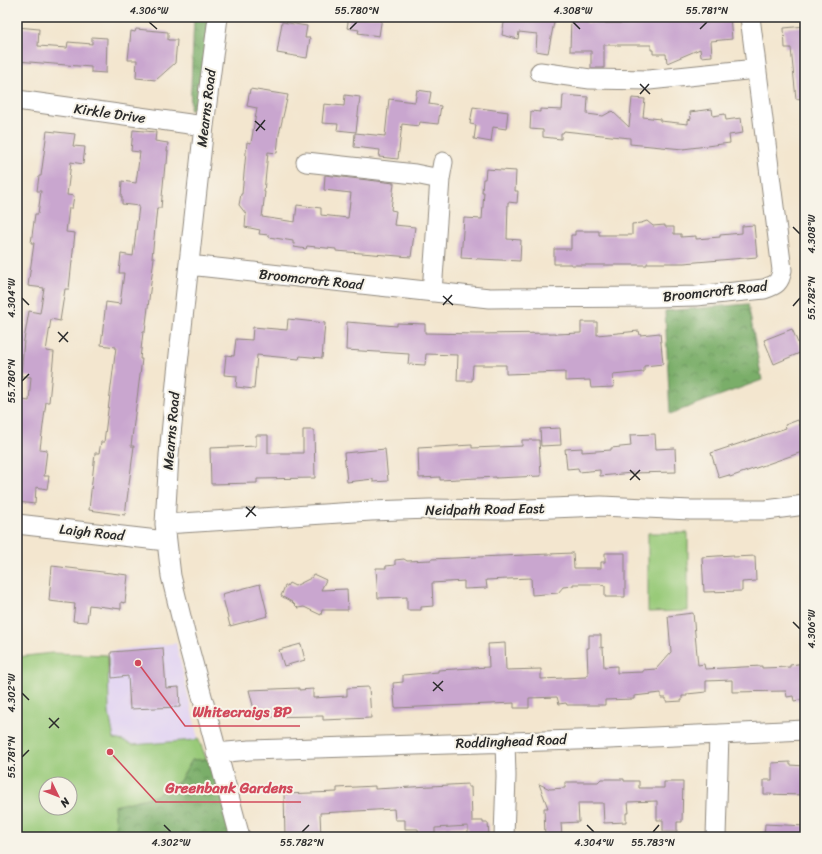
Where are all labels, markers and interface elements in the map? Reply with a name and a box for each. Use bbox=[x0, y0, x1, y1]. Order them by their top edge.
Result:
text: 4.306°W bbox=[130, 2, 169, 20]
text: 55.780°N bbox=[335, 2, 379, 20]
text: 4.308°W bbox=[553, 2, 593, 20]
text: 55.781°N bbox=[686, 2, 728, 20]
street label: Mearns Road bbox=[189, 66, 224, 148]
street label: Kirkle Drive bbox=[73, 96, 147, 131]
text: 4.308°W bbox=[803, 214, 821, 254]
street label: Broomcroft Road bbox=[258, 262, 366, 298]
street label: Broomcroft Road bbox=[662, 273, 770, 309]
text: 55.782°N bbox=[803, 276, 821, 320]
text: 4.304°W bbox=[3, 278, 21, 318]
text: 55.780°N bbox=[3, 359, 21, 403]
street label: Mearns Road bbox=[156, 389, 187, 471]
street label: Neidpath Road East bbox=[425, 496, 545, 523]
street label: Laigh Road bbox=[58, 517, 127, 549]
text: 4.306°W bbox=[803, 609, 821, 648]
text: 4.302°W bbox=[3, 673, 21, 712]
callout: Whitecraigs BP bbox=[185, 699, 300, 726]
text: Whitecraigs BP bbox=[192, 699, 292, 725]
street label: Roddinghead Road bbox=[455, 727, 569, 756]
text: 55.781°N bbox=[3, 736, 21, 778]
callout: Greenbank Gardens bbox=[156, 775, 301, 802]
text: Greenbank Gardens bbox=[164, 775, 294, 801]
north arrow bbox=[38, 776, 78, 816]
text: N bbox=[55, 792, 75, 812]
text: 4.302°W bbox=[152, 834, 191, 852]
text: 55.782°N bbox=[280, 834, 324, 852]
text: 4.304°W bbox=[574, 834, 614, 852]
text: 55.783°N bbox=[631, 834, 675, 852]

